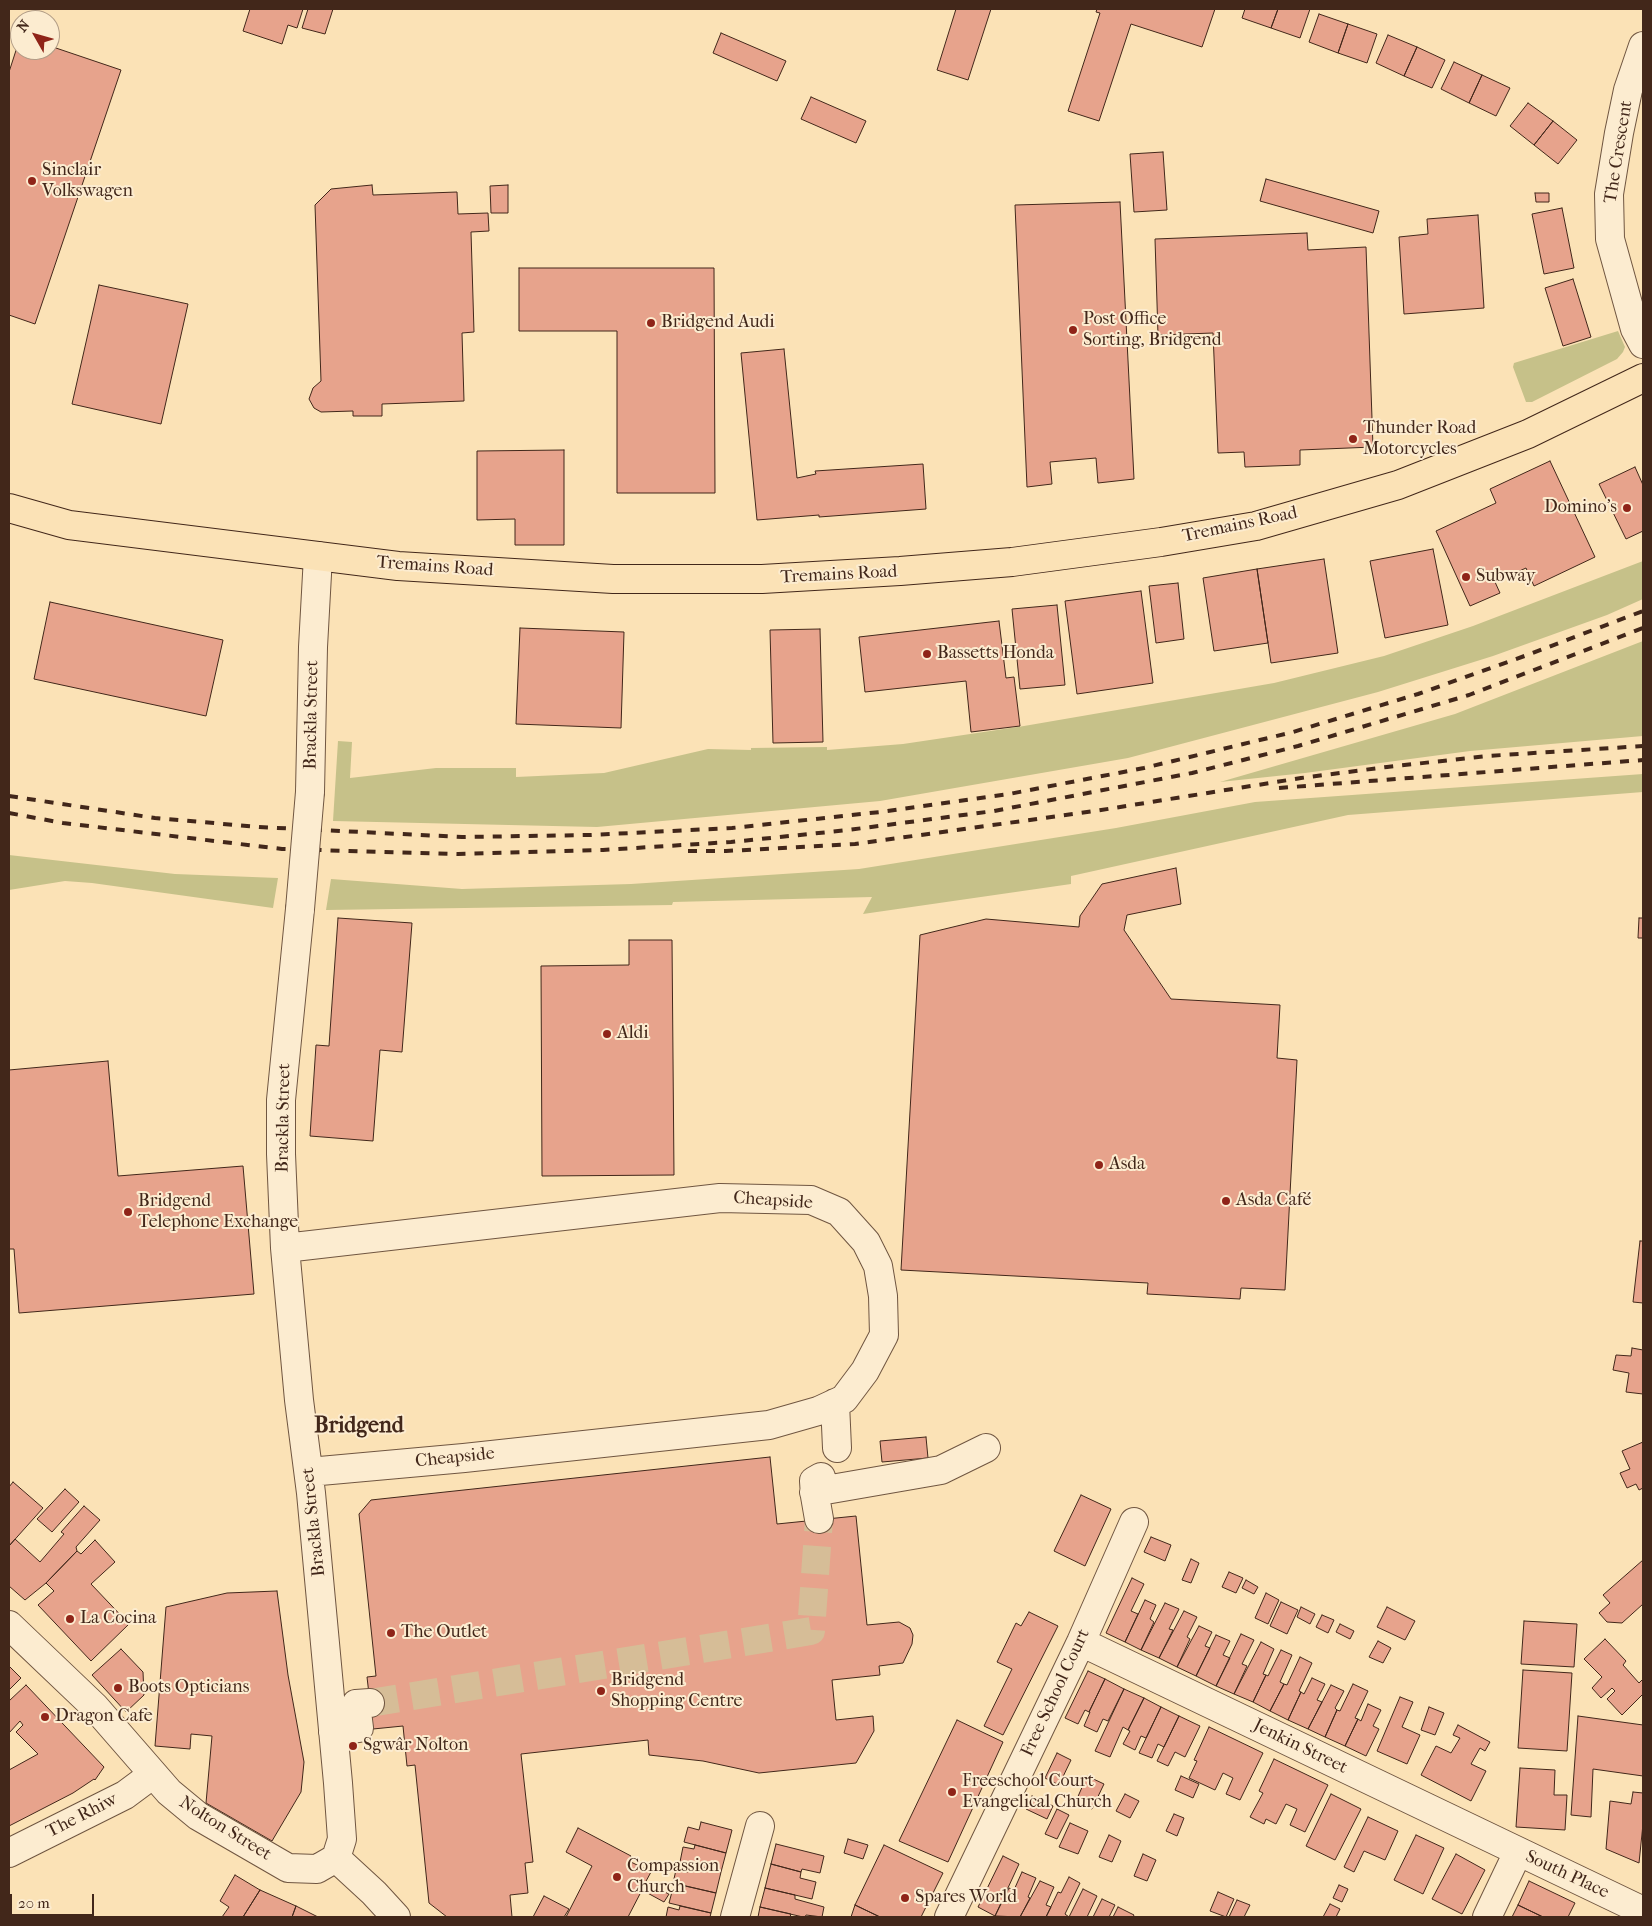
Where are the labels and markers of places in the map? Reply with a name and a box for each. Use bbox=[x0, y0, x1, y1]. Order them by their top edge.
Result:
place label: Sinclair Volkswagen bbox=[42, 160, 133, 202]
marker: Sinclair Volkswagen bbox=[26, 175, 38, 187]
place label: Post Office Sorting, Bridgend bbox=[1083, 309, 1221, 352]
place label: Bridgend Audi bbox=[661, 312, 775, 334]
marker: Bridgend Audi bbox=[645, 317, 657, 329]
marker: Post Office Sorting, Bridgend bbox=[1067, 324, 1079, 336]
place label: Thunder Road Motorcycles bbox=[1363, 418, 1476, 460]
marker: Thunder Road Motorcycles bbox=[1347, 433, 1359, 445]
place label: Domino's bbox=[1544, 497, 1617, 519]
marker: Domino's bbox=[1621, 502, 1633, 514]
place label: Subway bbox=[1476, 566, 1535, 588]
marker: Subway bbox=[1460, 571, 1472, 583]
place label: Bassetts Honda bbox=[937, 643, 1054, 665]
marker: Bassetts Honda bbox=[921, 648, 933, 660]
place label: Aldi bbox=[617, 1023, 649, 1045]
marker: Aldi bbox=[601, 1028, 613, 1040]
place label: Asda bbox=[1109, 1154, 1145, 1176]
marker: Asda bbox=[1093, 1159, 1105, 1171]
place label: Asda Café bbox=[1236, 1190, 1311, 1212]
place label: Bridgend Telephone Exchange bbox=[138, 1191, 298, 1234]
marker: Asda Café bbox=[1220, 1195, 1232, 1207]
marker: Bridgend Telephone Exchange bbox=[122, 1206, 134, 1218]
place label: La Cocina bbox=[80, 1608, 156, 1630]
marker: La Cocina bbox=[64, 1613, 76, 1625]
place label: The Outlet bbox=[401, 1622, 487, 1644]
marker: The Outlet bbox=[385, 1627, 397, 1639]
place label: Bridgend Shopping Centre bbox=[611, 1670, 742, 1712]
place label: Boots Opticians bbox=[128, 1677, 249, 1699]
marker: Boots Opticians bbox=[112, 1682, 124, 1694]
marker: Bridgend Shopping Centre bbox=[595, 1685, 607, 1697]
place label: Dragon Cafe bbox=[55, 1706, 153, 1728]
marker: Dragon Cafe bbox=[39, 1711, 51, 1723]
place label: Sgwâr Nolton bbox=[363, 1735, 468, 1757]
marker: Sgwâr Nolton bbox=[347, 1740, 359, 1752]
place label: Freeschool Court Evangelical Church bbox=[962, 1771, 1112, 1814]
marker: Freeschool Court Evangelical Church bbox=[946, 1786, 958, 1798]
place label: Compassion Church bbox=[627, 1856, 719, 1898]
marker: Compassion Church bbox=[611, 1871, 623, 1883]
place label: Spares World bbox=[915, 1887, 1017, 1909]
marker: Spares World bbox=[899, 1892, 911, 1904]

